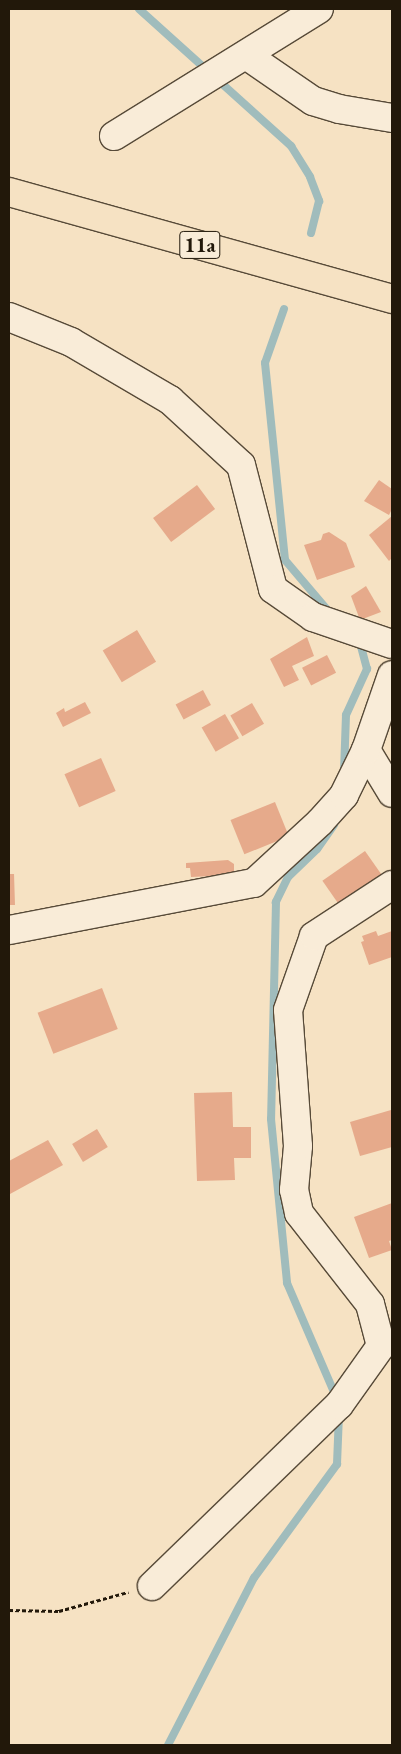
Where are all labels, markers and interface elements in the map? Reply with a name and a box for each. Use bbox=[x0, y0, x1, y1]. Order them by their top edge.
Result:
road number: 11a bbox=[179, 226, 221, 264]

